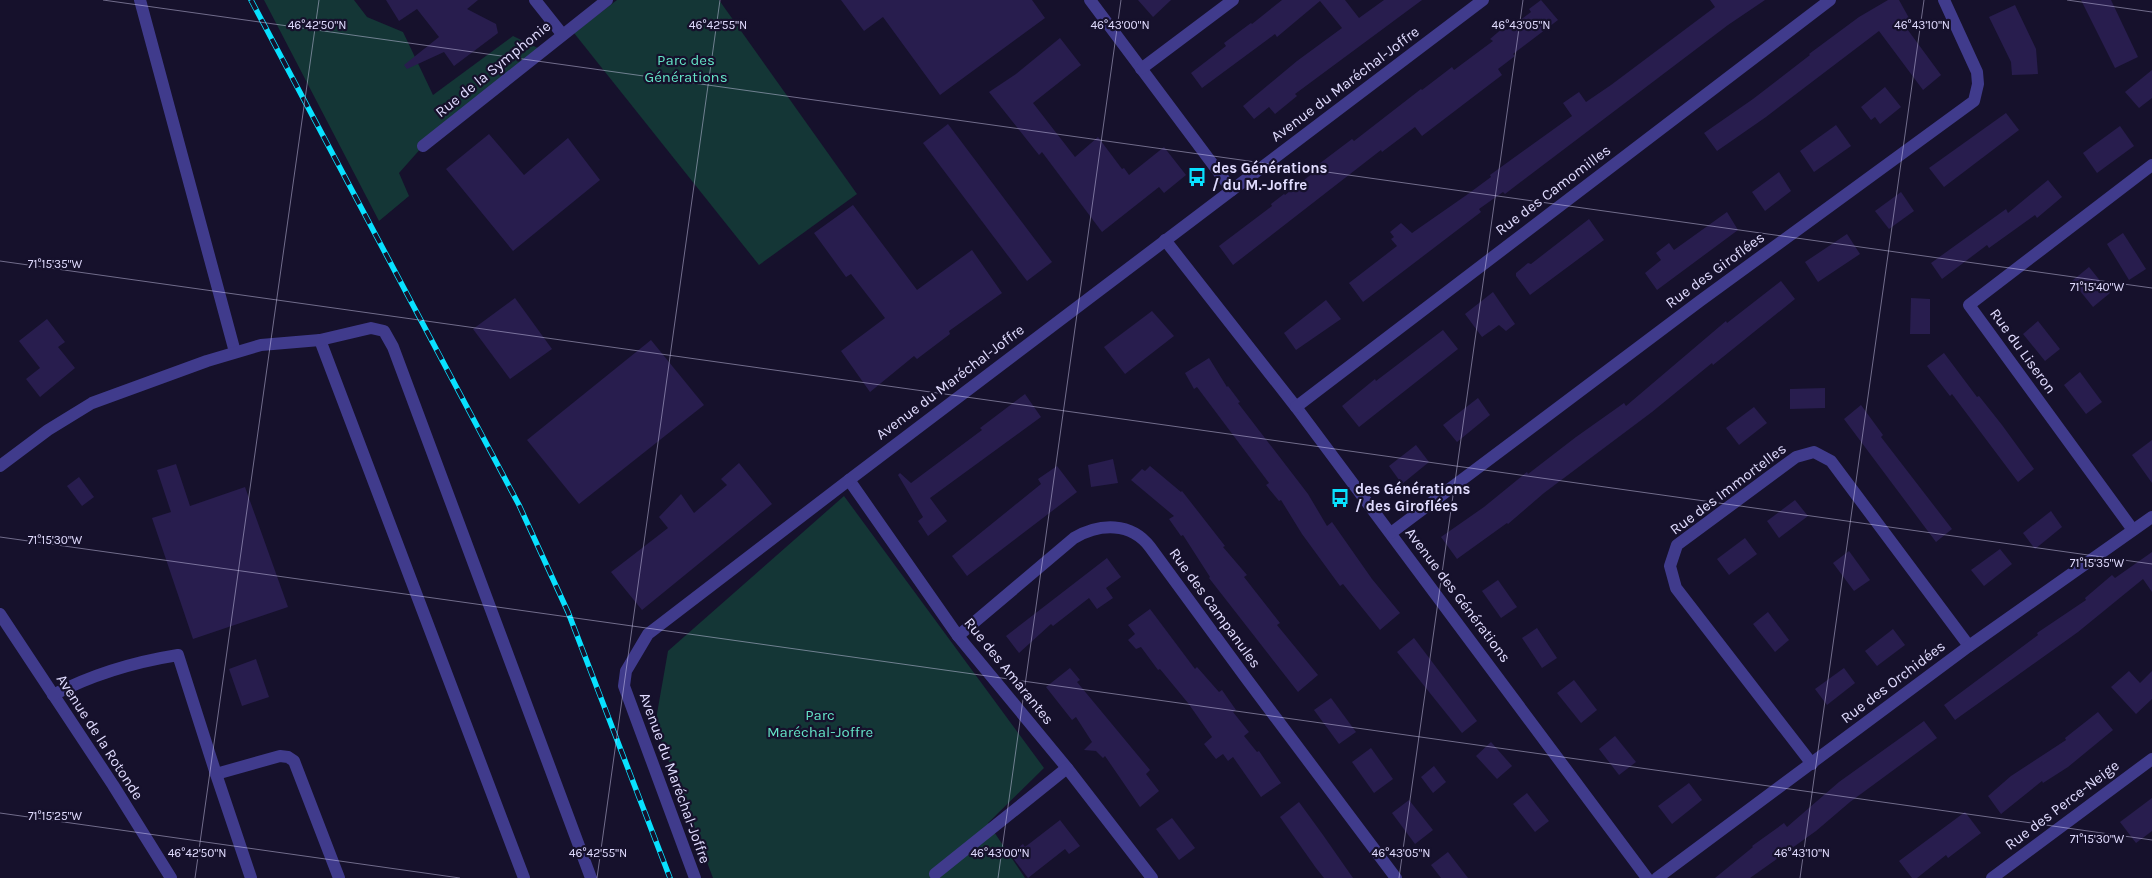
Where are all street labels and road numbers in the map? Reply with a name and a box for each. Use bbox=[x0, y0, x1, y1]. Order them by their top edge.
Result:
street label: Rue de la Symphonie bbox=[432, 17, 554, 121]
street label: Avenue du Maréchal-Joffre bbox=[1267, 22, 1423, 146]
street label: Rue des Camomilles bbox=[1492, 141, 1614, 239]
street label: Rue des Giroflées bbox=[1662, 228, 1768, 312]
street label: Rue du Liseron bbox=[1986, 305, 2060, 397]
street label: Avenue du Maréchal-Joffre bbox=[872, 320, 1028, 444]
street label: Rue des Immortelles bbox=[1666, 439, 1790, 539]
street label: Avenue des Générations bbox=[1401, 524, 1515, 666]
street label: Rue des Campanules bbox=[1165, 544, 1265, 672]
street label: Rue des Amarantes bbox=[960, 614, 1058, 728]
street label: Rue des Orchidées bbox=[1837, 637, 1949, 727]
street label: Avenue de la Rotonde bbox=[53, 671, 147, 803]
street label: Avenue du Maréchal-Joffre bbox=[636, 690, 714, 866]
street label: Rue des Perce-Neige bbox=[2001, 756, 2123, 854]

